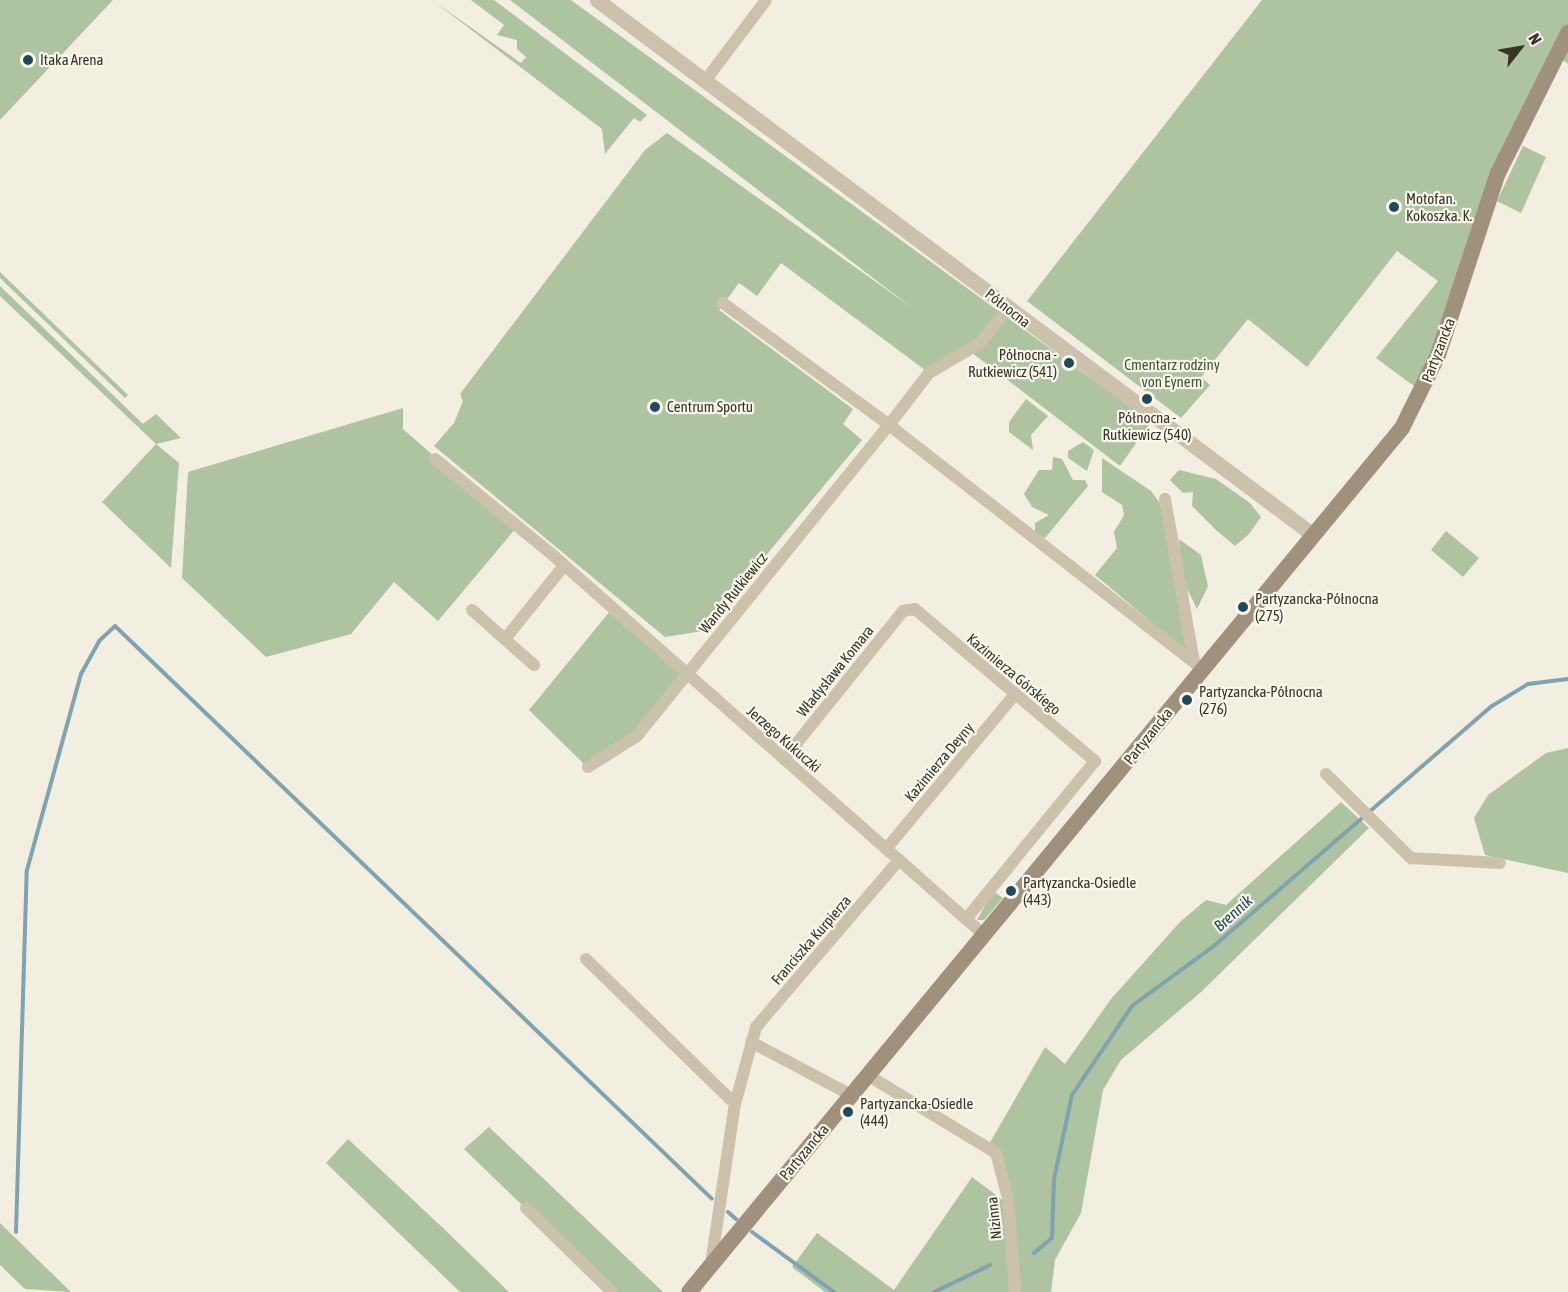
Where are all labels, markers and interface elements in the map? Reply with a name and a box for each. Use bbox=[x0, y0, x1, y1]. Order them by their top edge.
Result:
north arrow bbox=[1490, 18, 1550, 78]
text: N bbox=[1525, 30, 1546, 47]
place label: Itaka Arena bbox=[40, 51, 104, 69]
marker: Itaka Arena bbox=[21, 53, 35, 67]
place label: Motofan. Kokoszka. K. bbox=[1406, 189, 1472, 224]
marker: Motofan. Kokoszka. K. bbox=[1387, 200, 1401, 214]
street label: Północna bbox=[982, 285, 1034, 331]
street label: Partyzancka bbox=[1417, 315, 1459, 385]
place label: Północna - Rutkiewicz (541) bbox=[968, 345, 1057, 380]
park label: Cmentarz rodziny von Eynern bbox=[1124, 355, 1220, 390]
marker: Północna - Rutkiewicz (541) bbox=[1062, 356, 1076, 370]
marker: Północna - Rutkiewicz (540) bbox=[1140, 392, 1154, 406]
place label: Centrum Sportu bbox=[667, 398, 753, 416]
marker: Centrum Sportu bbox=[648, 400, 662, 414]
place label: Północna - Rutkiewicz (540) bbox=[1102, 408, 1192, 443]
street label: Wandy Rutkiewicz bbox=[695, 549, 771, 637]
place label: Partyzancka-Północna (275) bbox=[1255, 589, 1379, 624]
marker: Partyzancka-Północna (275) bbox=[1236, 600, 1250, 614]
street label: Władysława Komara bbox=[793, 622, 877, 720]
street label: Kazimierza Górskiego bbox=[963, 629, 1065, 719]
place label: Partyzancka-Północna (276) bbox=[1199, 682, 1323, 717]
marker: Partyzancka-Północna (276) bbox=[1180, 693, 1194, 707]
street label: Jerzego Kukuczki bbox=[743, 702, 825, 776]
street label: Partyzancka bbox=[1120, 704, 1176, 768]
street label: Kazimierza Deyny bbox=[901, 719, 977, 805]
place label: Partyzancka-Osiedle (443) bbox=[1023, 873, 1136, 908]
marker: Partyzancka-Osiedle (443) bbox=[1004, 884, 1018, 898]
water label: Brennik bbox=[1210, 891, 1256, 935]
street label: Franciszka Kurpierza bbox=[767, 892, 855, 988]
place label: Partyzancka-Osiedle (444) bbox=[860, 1094, 973, 1129]
marker: Partyzancka-Osiedle (444) bbox=[841, 1105, 855, 1119]
street label: Partyzancka bbox=[775, 1120, 833, 1184]
street label: Nizinna bbox=[983, 1196, 1005, 1240]

